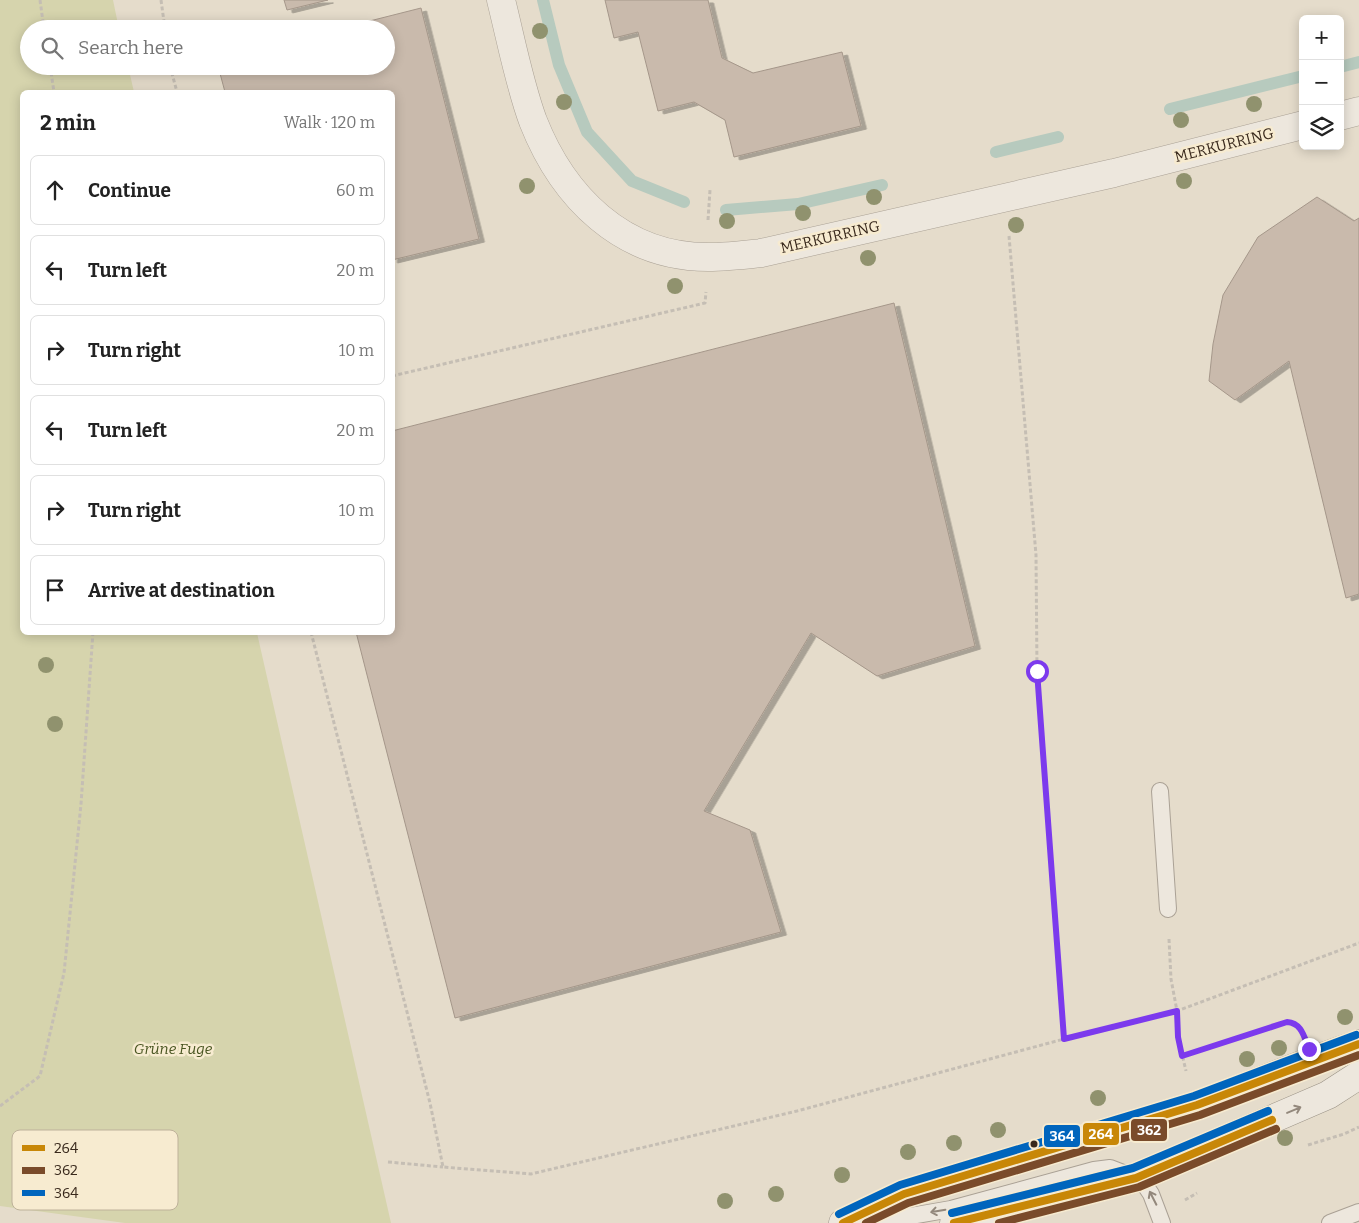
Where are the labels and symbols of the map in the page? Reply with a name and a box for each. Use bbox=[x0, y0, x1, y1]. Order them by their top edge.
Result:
street label: MERKURRING bbox=[1173, 124, 1275, 166]
street label: MERKURRING bbox=[779, 217, 881, 257]
route start bbox=[1026, 660, 1049, 683]
route end bbox=[1298, 1038, 1321, 1061]
park label: Grüne Fuge bbox=[134, 1040, 213, 1058]
one-way arrow bbox=[1286, 1105, 1301, 1114]
line badge: 362 bbox=[1130, 1118, 1168, 1142]
line badge: 264 bbox=[1082, 1122, 1120, 1146]
text: 362 bbox=[1137, 1122, 1161, 1139]
line badge: 364 bbox=[1043, 1124, 1081, 1148]
text: 264 bbox=[1089, 1126, 1114, 1143]
text: 364 bbox=[1050, 1128, 1075, 1145]
legend bbox=[12, 1130, 178, 1210]
unlabelled marker bbox=[1029, 1139, 1039, 1149]
text: 264 bbox=[54, 1140, 78, 1157]
text: 362 bbox=[54, 1162, 78, 1179]
text: 364 bbox=[54, 1185, 78, 1202]
one-way arrow bbox=[1148, 1191, 1157, 1206]
one-way arrow bbox=[930, 1207, 946, 1217]

